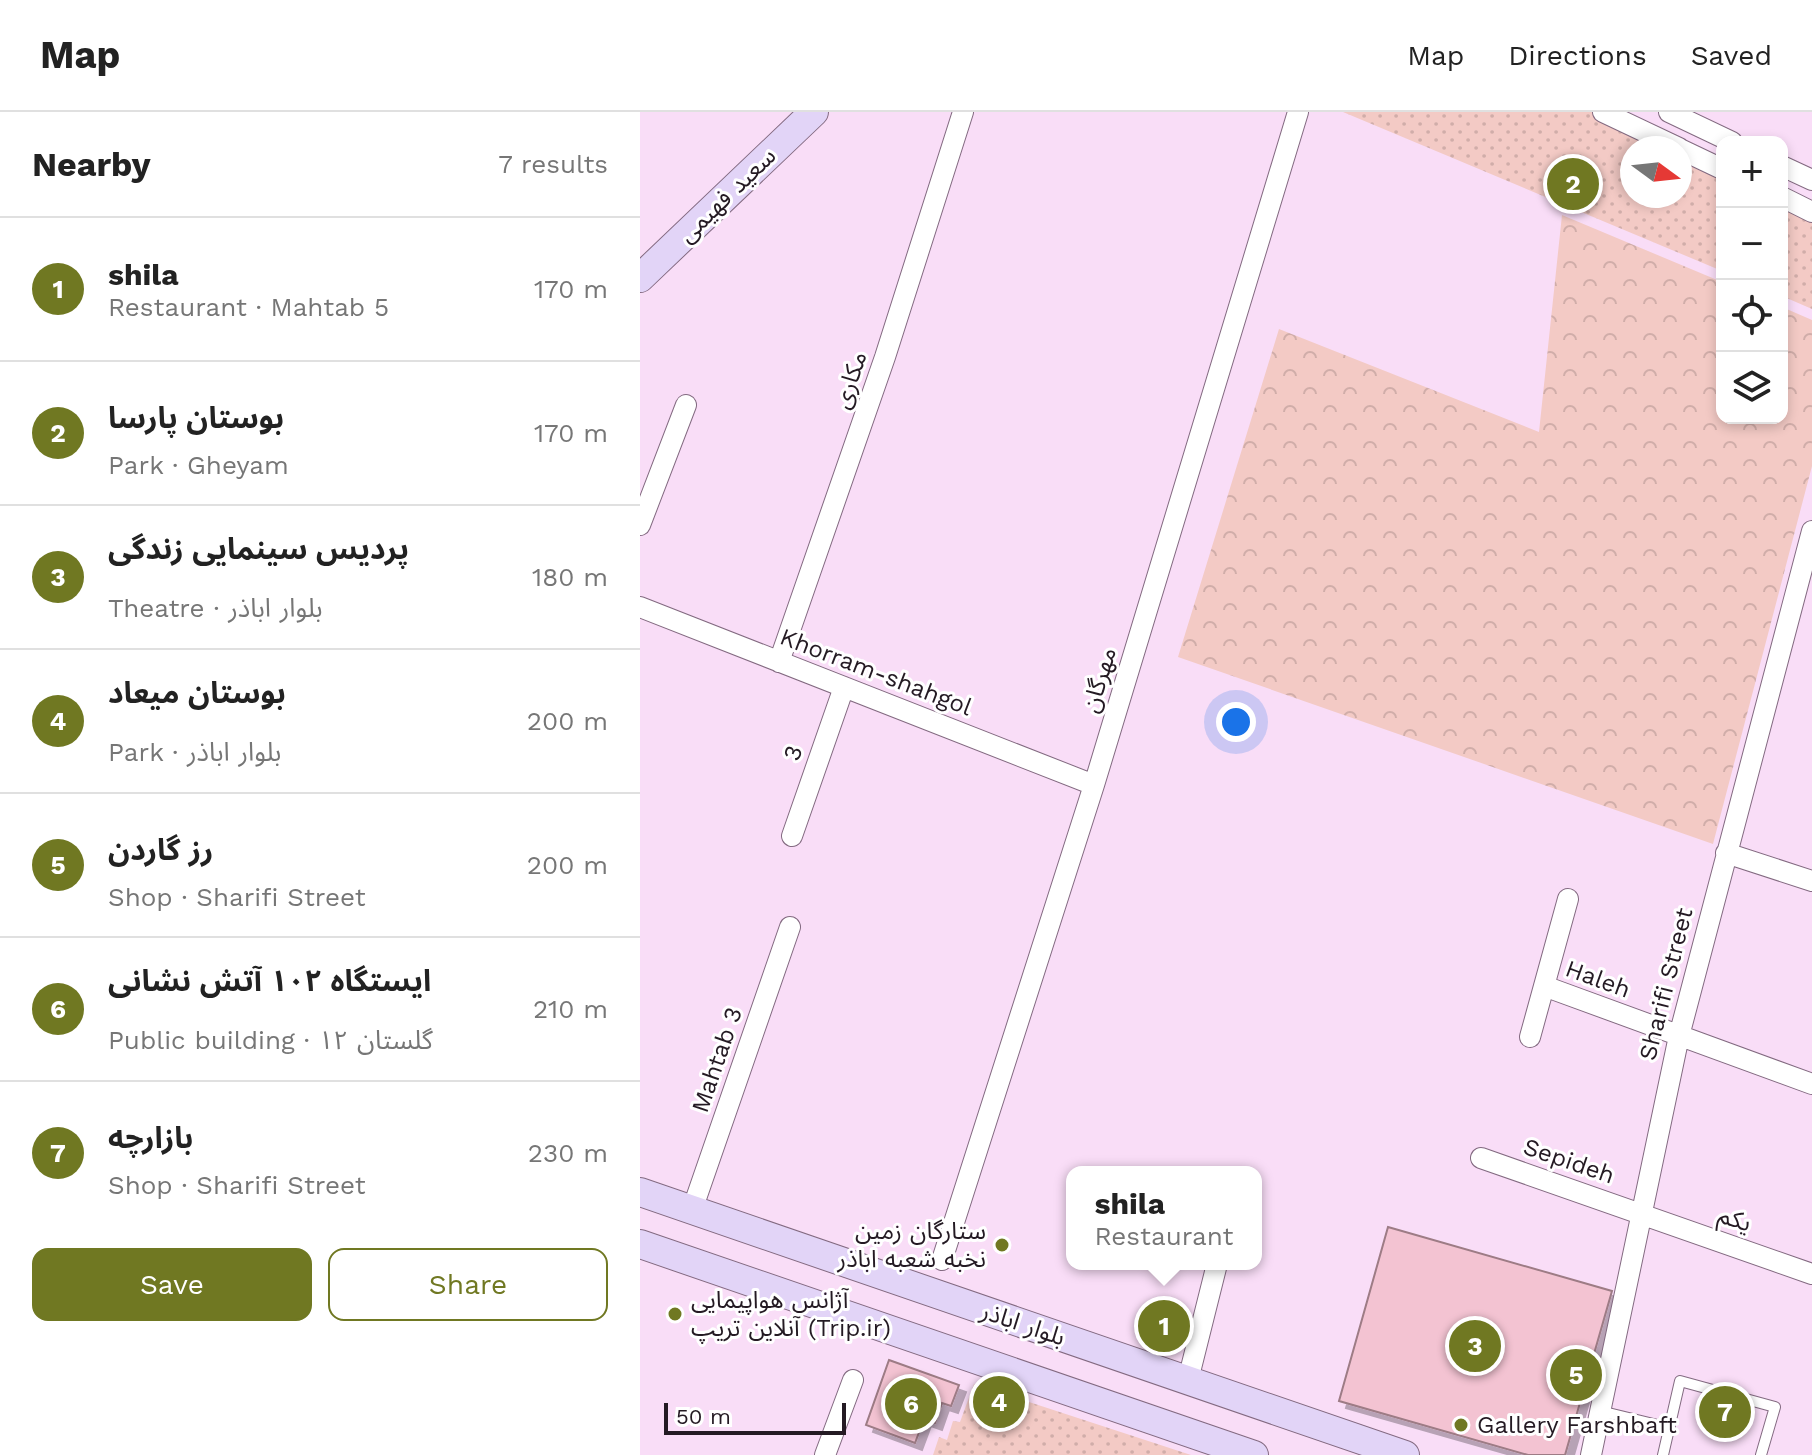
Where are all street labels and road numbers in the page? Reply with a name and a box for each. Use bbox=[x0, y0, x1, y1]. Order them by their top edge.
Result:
street label: سعید فهیمی bbox=[672, 142, 782, 248]
street label: مکاری bbox=[827, 348, 873, 412]
street label: Khorram-shahgol bbox=[776, 622, 977, 722]
street label: مهرگان bbox=[1076, 644, 1122, 716]
street label: 3 bbox=[777, 742, 809, 764]
street label: Sharifi Street bbox=[1634, 905, 1698, 1063]
street label: Haleh bbox=[1562, 954, 1634, 1004]
street label: Mahtab 3 bbox=[686, 1004, 748, 1116]
street label: Sepideh bbox=[1520, 1132, 1618, 1190]
street label: یکم bbox=[1714, 1200, 1755, 1240]
street label: بلوار اباذر bbox=[976, 1296, 1069, 1351]

